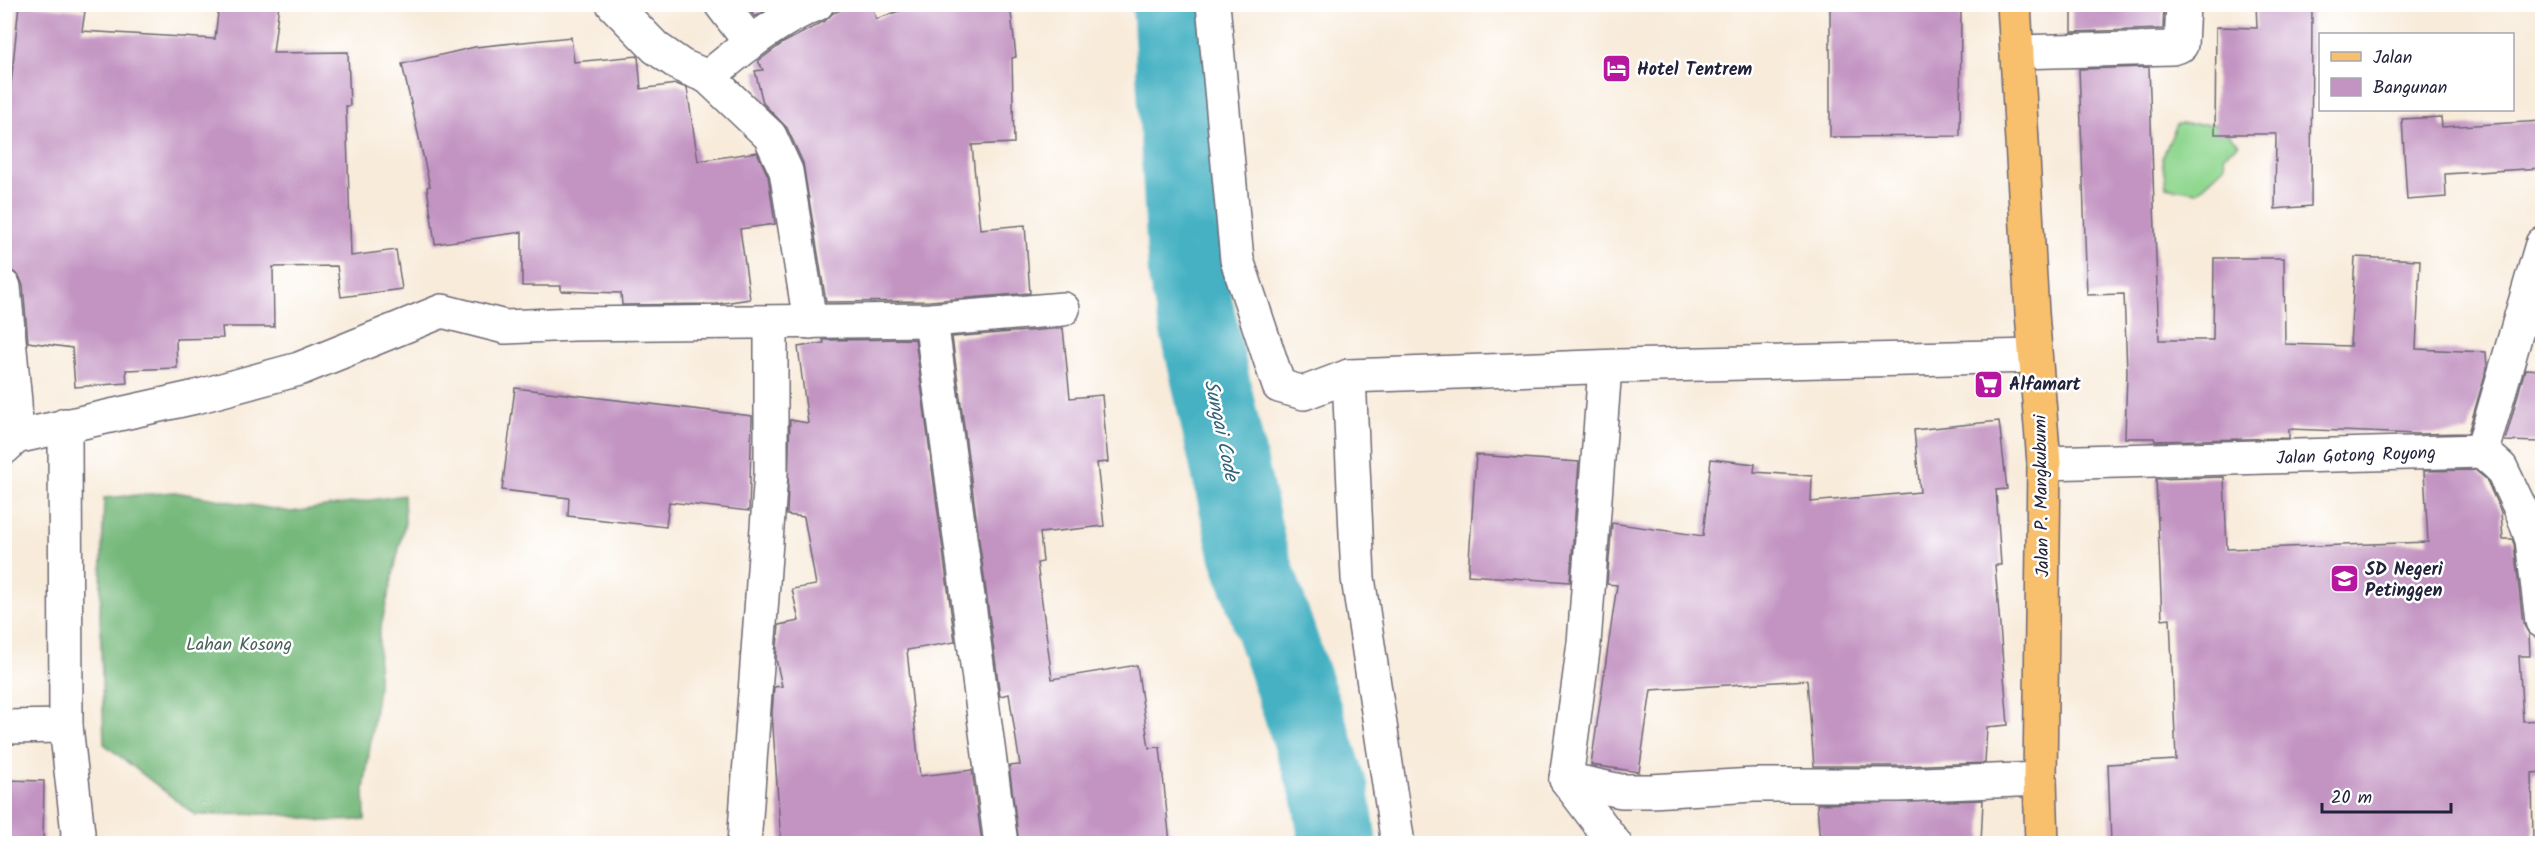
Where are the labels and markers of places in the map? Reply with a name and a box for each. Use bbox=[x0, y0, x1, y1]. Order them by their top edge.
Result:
hotel icon: Hotel Tentrem bbox=[1600, 53, 1632, 85]
place label: Hotel Tentrem bbox=[1637, 56, 1753, 85]
supermarket icon: Alfamart bbox=[1972, 368, 2004, 400]
place label: Alfamart bbox=[2009, 371, 2082, 400]
place label: SD Negeri Petinggen bbox=[2365, 556, 2443, 606]
school or university icon: SD Negeri Petinggen bbox=[2328, 563, 2360, 595]

